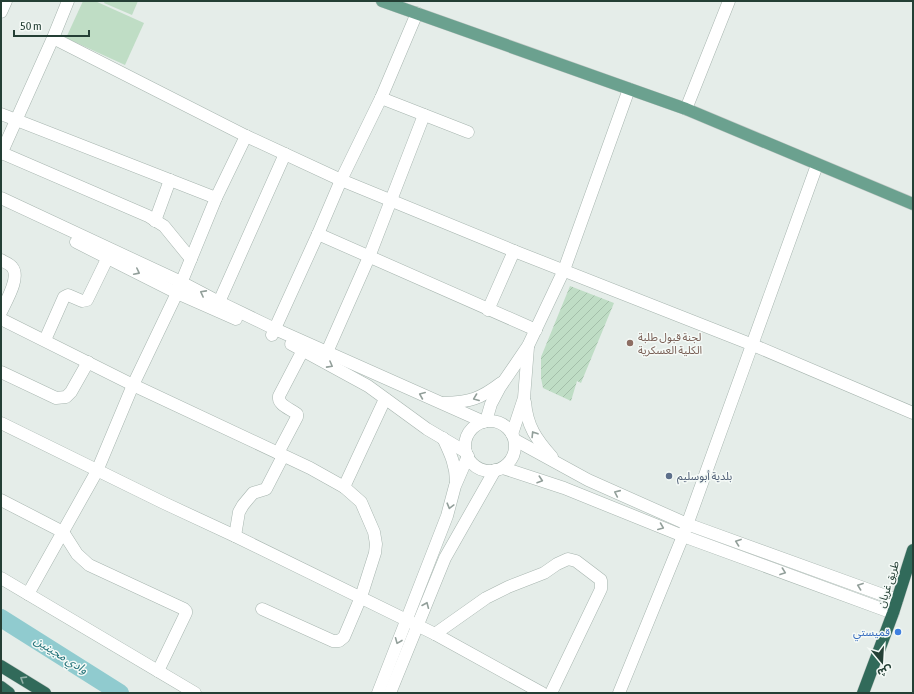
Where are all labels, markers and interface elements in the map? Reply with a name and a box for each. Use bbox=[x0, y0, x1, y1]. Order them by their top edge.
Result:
scale bar bbox=[14, 12, 89, 38]
text: 50 m bbox=[20, 19, 42, 33]
one-way arrow bbox=[133, 267, 140, 275]
one-way arrow bbox=[199, 291, 207, 298]
place label: لجنة قبول طلبة الكلية العسكرية bbox=[638, 331, 702, 357]
marker: لجنة قبول طلبة الكلية العسكرية bbox=[625, 338, 635, 348]
one-way arrow bbox=[325, 360, 333, 368]
one-way arrow bbox=[419, 391, 426, 399]
one-way arrow bbox=[473, 393, 480, 401]
one-way arrow bbox=[532, 431, 539, 438]
place label: بلدية أبوسليم bbox=[677, 470, 732, 485]
marker: بلدية أبوسليم bbox=[664, 471, 674, 481]
one-way arrow bbox=[536, 476, 543, 484]
one-way arrow bbox=[614, 490, 621, 498]
one-way arrow bbox=[446, 502, 455, 509]
one-way arrow bbox=[657, 522, 664, 530]
one-way arrow bbox=[734, 539, 741, 547]
street label: طريق غريان bbox=[875, 559, 902, 609]
one-way arrow bbox=[779, 568, 786, 576]
one-way arrow bbox=[857, 583, 864, 591]
one-way arrow bbox=[421, 601, 429, 608]
place label: قميستي bbox=[853, 626, 890, 642]
marker: قميستي bbox=[893, 627, 903, 637]
water label: وادي مجينين bbox=[30, 633, 91, 680]
one-way arrow bbox=[395, 637, 403, 644]
north arrow bbox=[862, 642, 902, 682]
text: ش bbox=[876, 663, 894, 680]
one-way arrow bbox=[20, 677, 27, 684]

